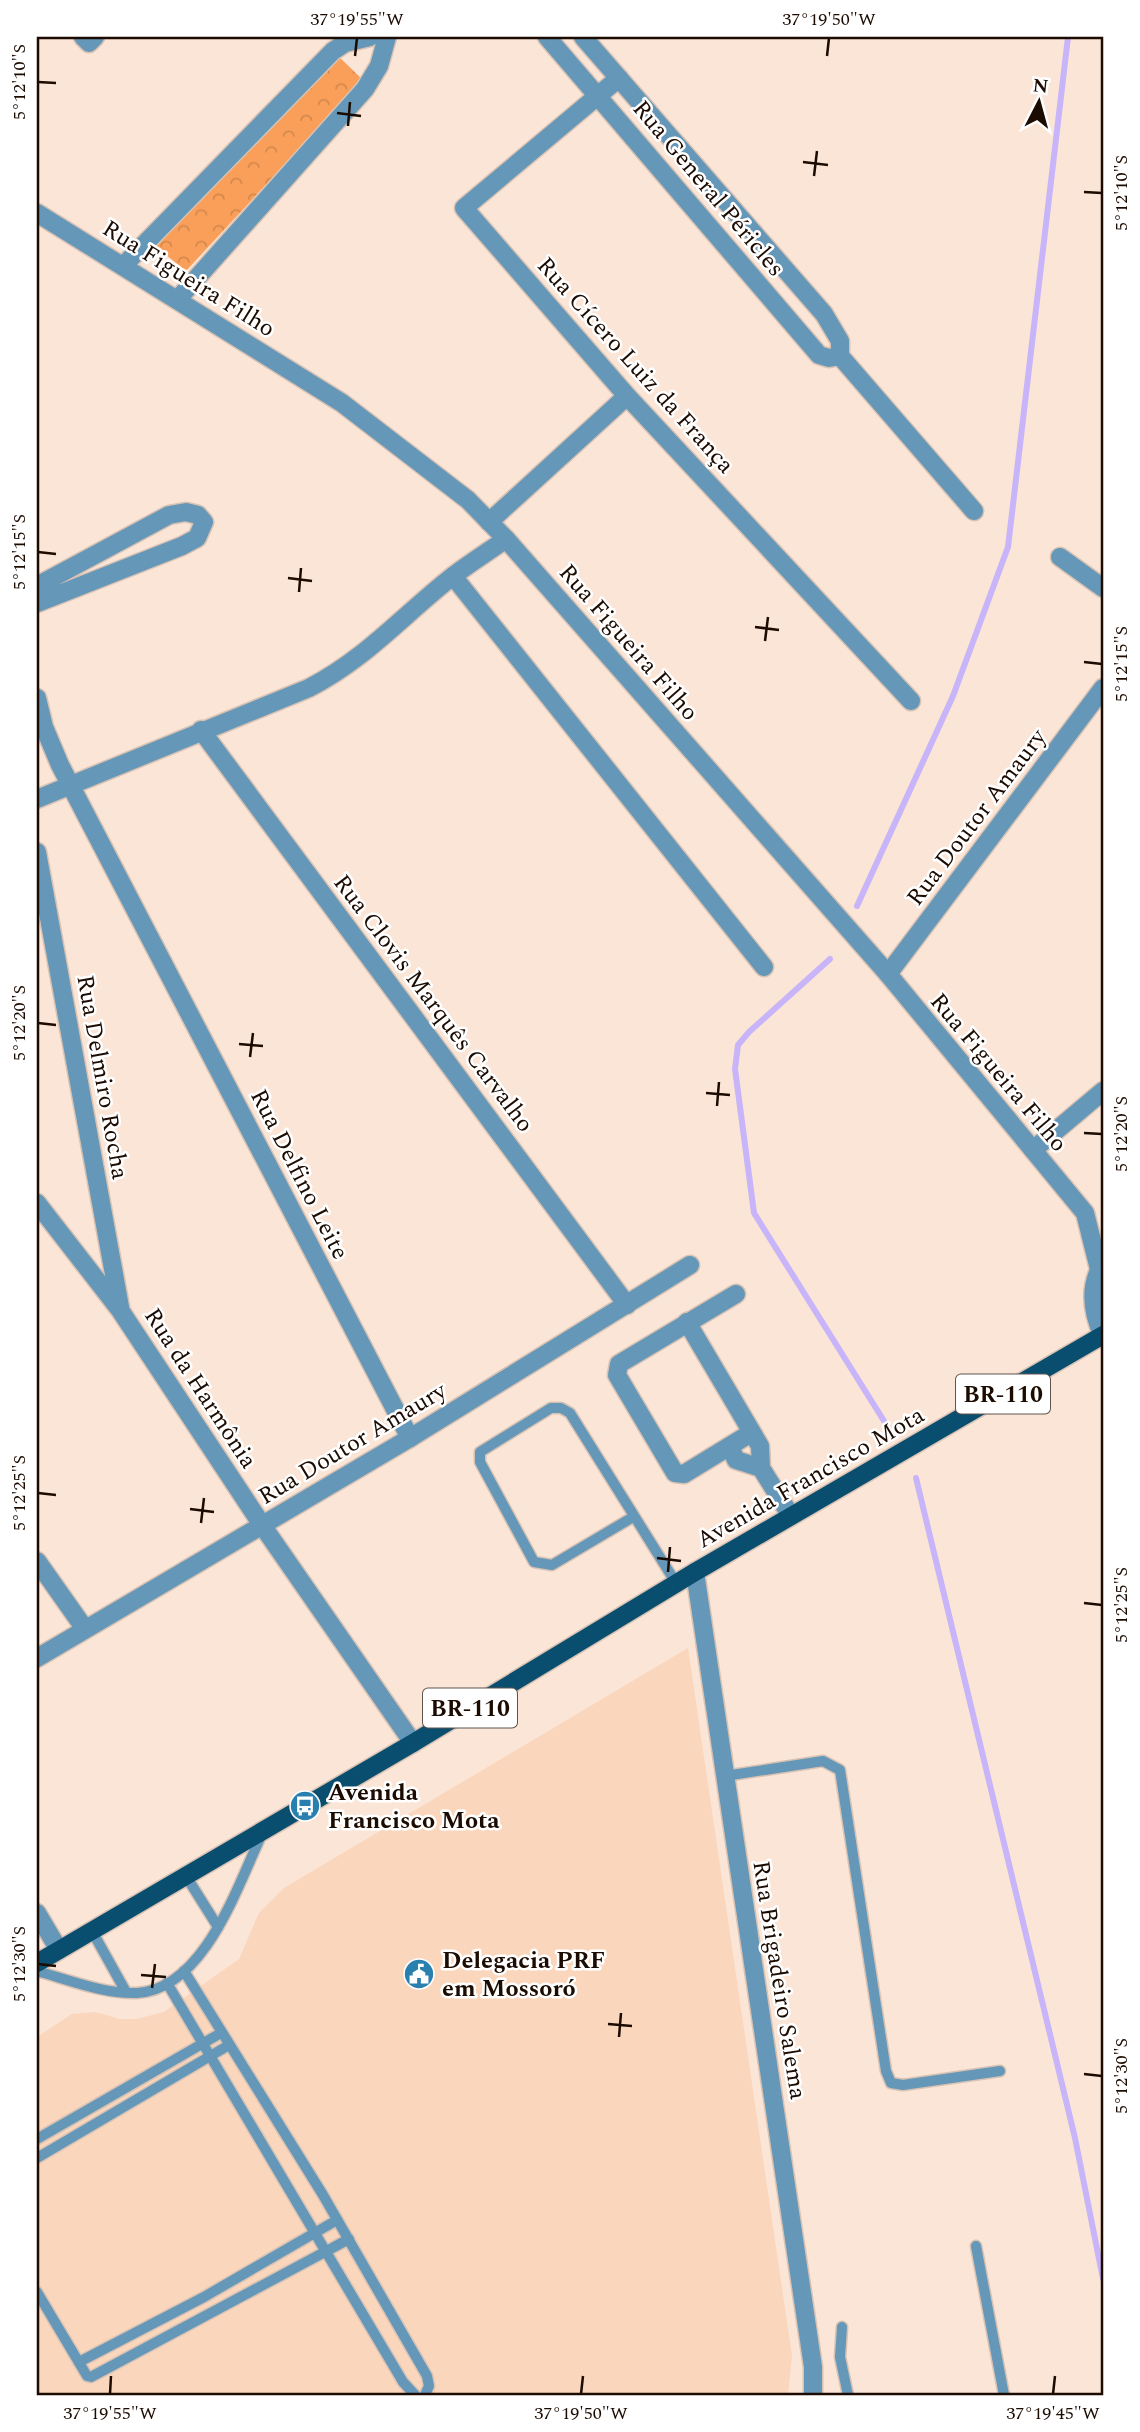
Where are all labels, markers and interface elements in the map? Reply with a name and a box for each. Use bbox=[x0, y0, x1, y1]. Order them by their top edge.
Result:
text: 37°19'55"W bbox=[310, 6, 404, 33]
text: 37°19'50"W bbox=[782, 6, 876, 33]
text: 5°12'10"S bbox=[6, 44, 33, 120]
north arrow bbox=[1004, 66, 1074, 136]
text: N bbox=[1031, 71, 1050, 102]
street label: Rua General Péricles bbox=[623, 92, 793, 285]
text: 5°12'10"S bbox=[1108, 155, 1135, 231]
street label: Rua Figueira Filho bbox=[95, 211, 282, 347]
street label: Rua Cícero Luiz da França bbox=[528, 249, 743, 482]
text: 5°12'15"S bbox=[6, 514, 33, 590]
street label: Rua Figueira Filho bbox=[550, 556, 707, 729]
text: 5°12'15"S bbox=[1108, 626, 1135, 702]
street label: Rua Doutor Amaury bbox=[898, 720, 1056, 914]
street label: Rua Clovis Marquês Carvalho bbox=[324, 867, 542, 1140]
street label: Rua Delmiro Rocha bbox=[66, 972, 138, 1182]
text: 5°12'20"S bbox=[6, 985, 33, 1061]
street label: Rua Figueira Filho bbox=[921, 985, 1076, 1160]
street label: Rua Delfino Leite bbox=[241, 1083, 358, 1266]
text: 5°12'20"S bbox=[1108, 1096, 1135, 1172]
street label: Rua da Harmônia bbox=[135, 1301, 266, 1476]
street label: Rua Doutor Amaury bbox=[252, 1373, 455, 1514]
road number: BR-110 bbox=[956, 1374, 1050, 1414]
street label: Avenida Francisco Mota bbox=[690, 1398, 932, 1558]
text: 5°12'25"S bbox=[6, 1455, 33, 1531]
text: 5°12'25"S bbox=[1108, 1567, 1135, 1643]
road number: BR-110 bbox=[423, 1688, 517, 1728]
place label: Avenida Francisco Mota bbox=[328, 1775, 500, 1839]
bus stop icon: Avenida Francisco Mota bbox=[288, 1789, 322, 1823]
street label: Rua Brigadeiro Salema bbox=[742, 1858, 816, 2102]
text: 5°12'30"S bbox=[6, 1926, 33, 2002]
place label: Delegacia PRF em Mossoró bbox=[442, 1943, 605, 2007]
public building icon: Delegacia PRF em Mossoró bbox=[402, 1957, 436, 1991]
text: 5°12'30"S bbox=[1108, 2038, 1135, 2114]
text: 37°19'55"W bbox=[63, 2400, 157, 2427]
text: 37°19'50"W bbox=[534, 2400, 628, 2427]
text: 37°19'45"W bbox=[1006, 2400, 1100, 2427]

